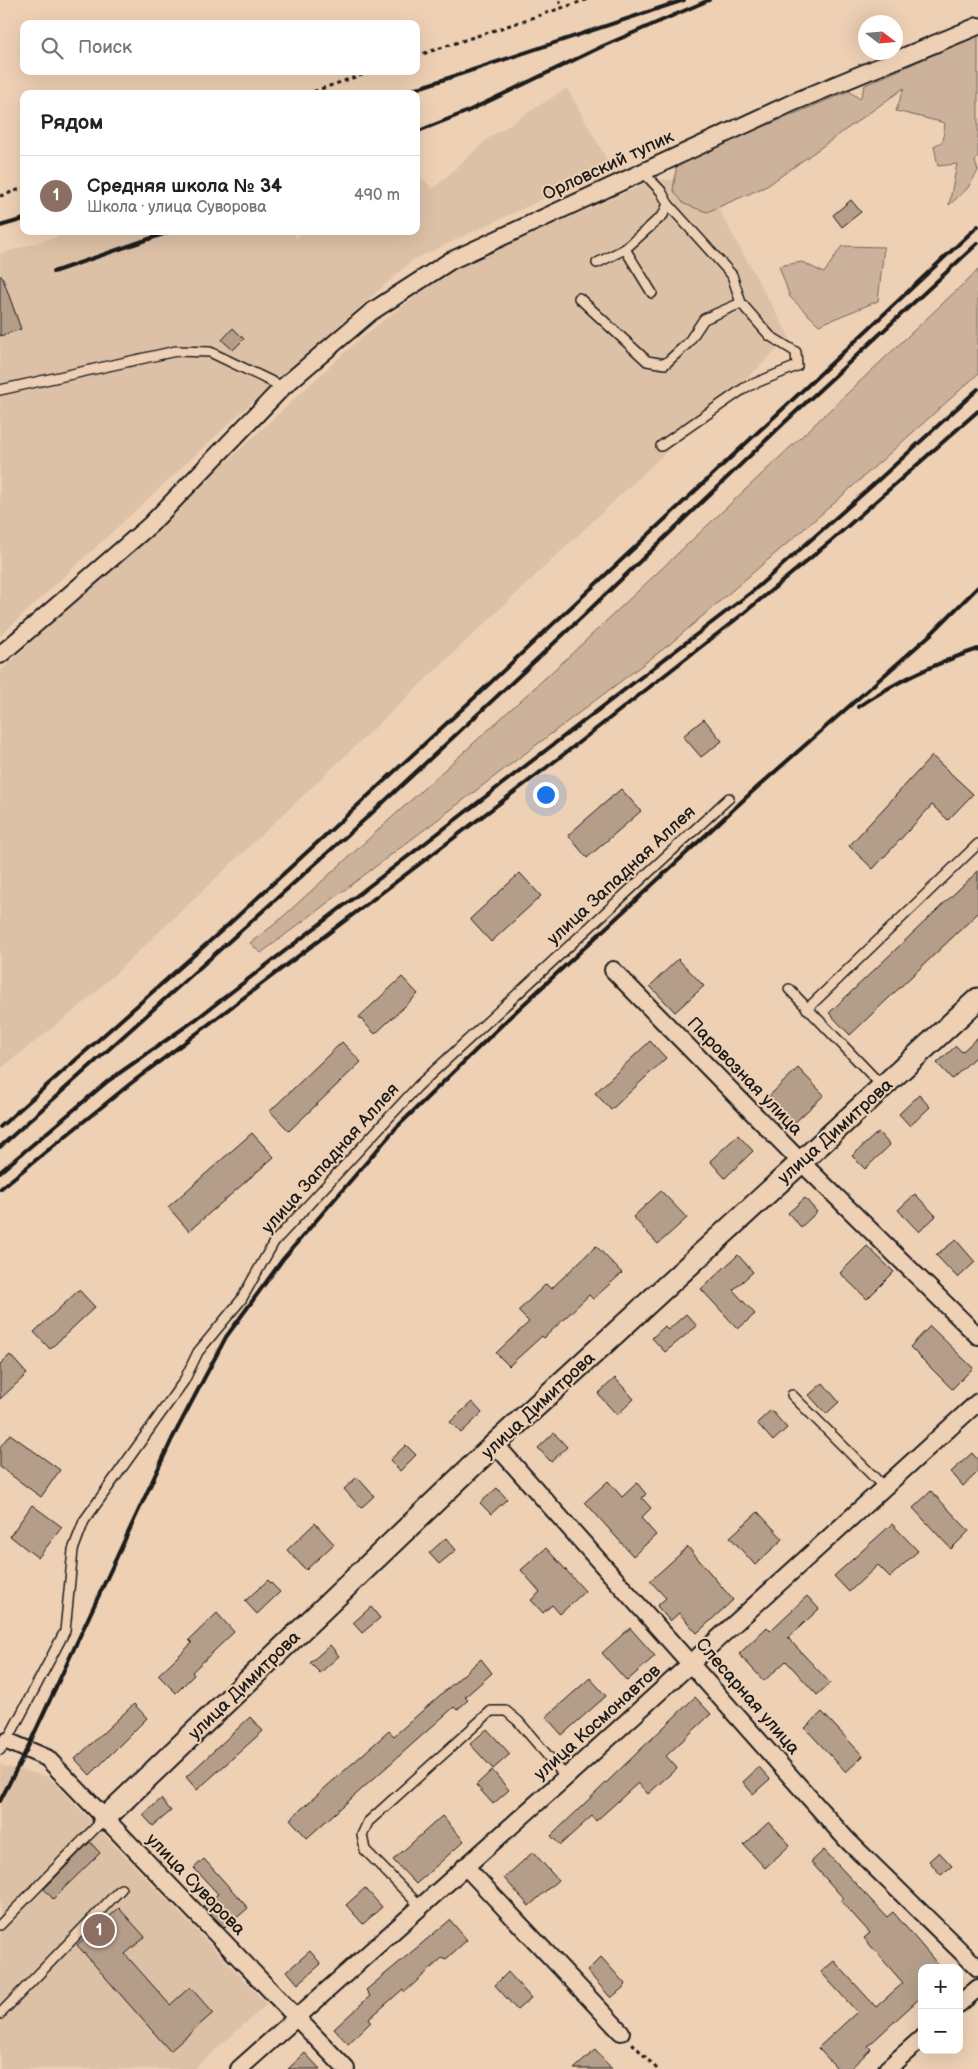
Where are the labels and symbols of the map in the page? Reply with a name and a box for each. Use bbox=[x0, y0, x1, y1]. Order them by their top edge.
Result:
north arrow bbox=[858, 15, 903, 60]
street label: Орловский тупик bbox=[539, 126, 677, 205]
your location bbox=[533, 782, 559, 808]
street label: улица Западная Аллея bbox=[543, 801, 700, 950]
street label: Паровозная улица bbox=[683, 1013, 807, 1140]
street label: улица Димитрова bbox=[774, 1074, 897, 1188]
street label: улица Западная Аллея bbox=[257, 1079, 403, 1238]
street label: улица Димитрова bbox=[477, 1347, 600, 1463]
street label: улица Димитрова bbox=[184, 1626, 305, 1744]
street label: Слесарная улица bbox=[691, 1634, 804, 1759]
street label: улица Космонавтов bbox=[530, 1660, 665, 1785]
street label: улица Суворова bbox=[142, 1829, 250, 1940]
pin: 1 bbox=[83, 1911, 115, 1949]

